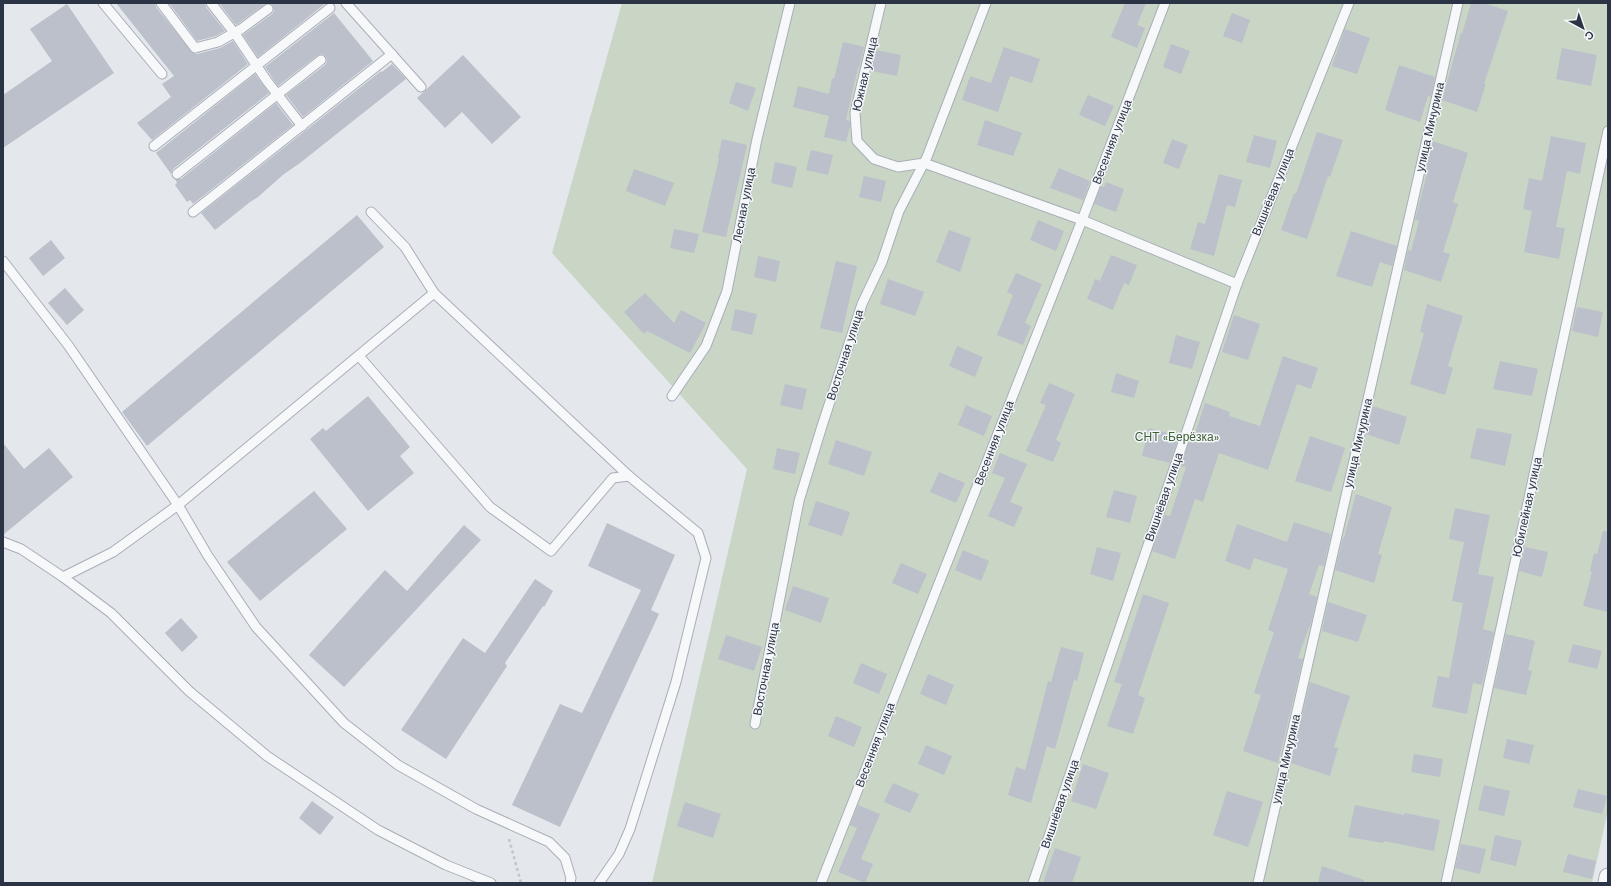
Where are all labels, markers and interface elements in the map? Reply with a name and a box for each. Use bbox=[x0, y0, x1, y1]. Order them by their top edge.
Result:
north arrow bbox=[1563, 8, 1603, 48]
text: С bbox=[1582, 28, 1597, 44]
street label: Южная улица bbox=[849, 35, 881, 113]
street label: улица Мичурина bbox=[1412, 80, 1448, 173]
street label: Весенняя улица bbox=[1088, 97, 1136, 187]
street label: Вишнёвая улица bbox=[1248, 145, 1298, 238]
street label: Лесная улица bbox=[729, 166, 759, 244]
street label: Восточная улица bbox=[823, 307, 867, 402]
street label: улица Мичурина bbox=[1340, 396, 1376, 489]
street label: Весенняя улица bbox=[970, 398, 1018, 488]
park label: СНТ «Берёзка» bbox=[1135, 429, 1219, 445]
street label: Вишнёвая улица bbox=[1141, 450, 1187, 544]
street label: Юбилейная улица bbox=[1509, 455, 1546, 559]
street label: Восточная улица bbox=[749, 621, 783, 717]
street label: Весенняя улица bbox=[851, 700, 899, 790]
street label: улица Мичурина bbox=[1268, 712, 1304, 805]
street label: Вишнёвая улица bbox=[1037, 757, 1083, 851]

